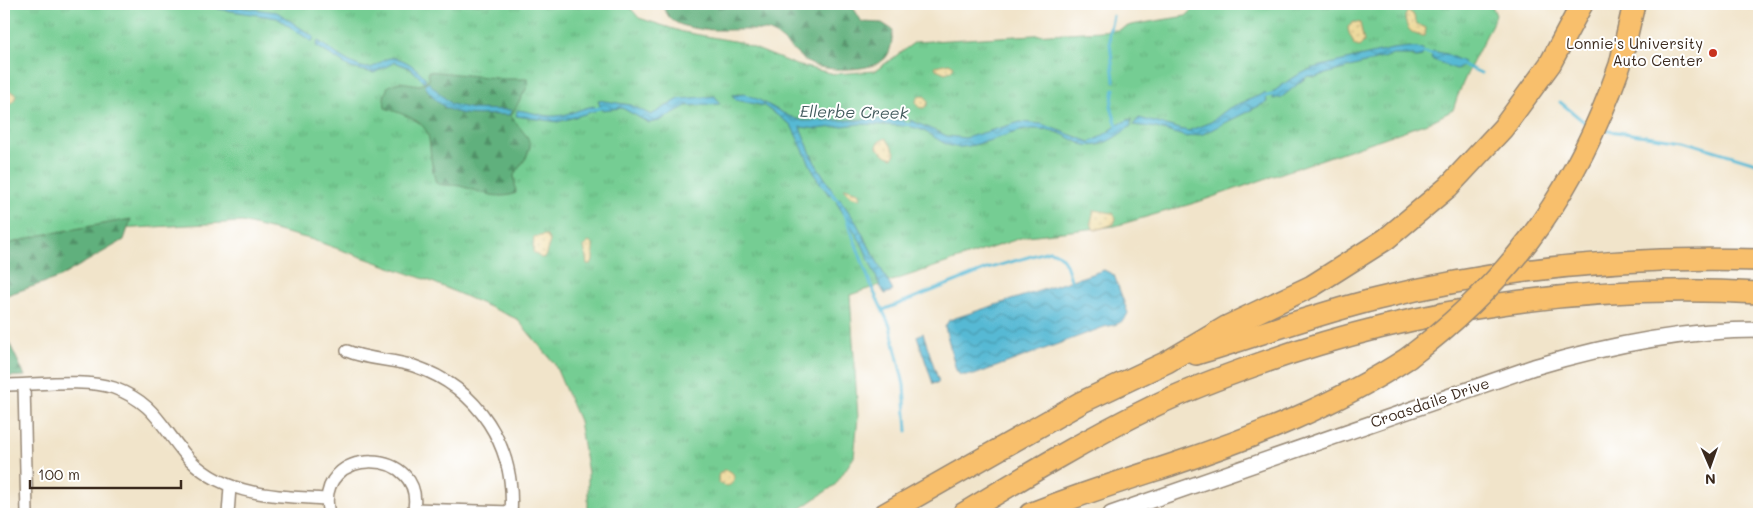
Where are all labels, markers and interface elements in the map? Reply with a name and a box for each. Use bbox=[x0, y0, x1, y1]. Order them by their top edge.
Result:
place label: Lonnie's University Auto Center bbox=[1566, 33, 1703, 70]
marker: Lonnie's University Auto Center bbox=[1707, 47, 1719, 59]
water label: Ellerbe Creek bbox=[800, 100, 909, 123]
street label: Croasdaile Drive bbox=[1367, 372, 1492, 432]
north arrow bbox=[1686, 440, 1736, 490]
scale bar bbox=[30, 458, 181, 490]
text: 100 m bbox=[38, 464, 80, 484]
text: N bbox=[1705, 470, 1716, 489]

